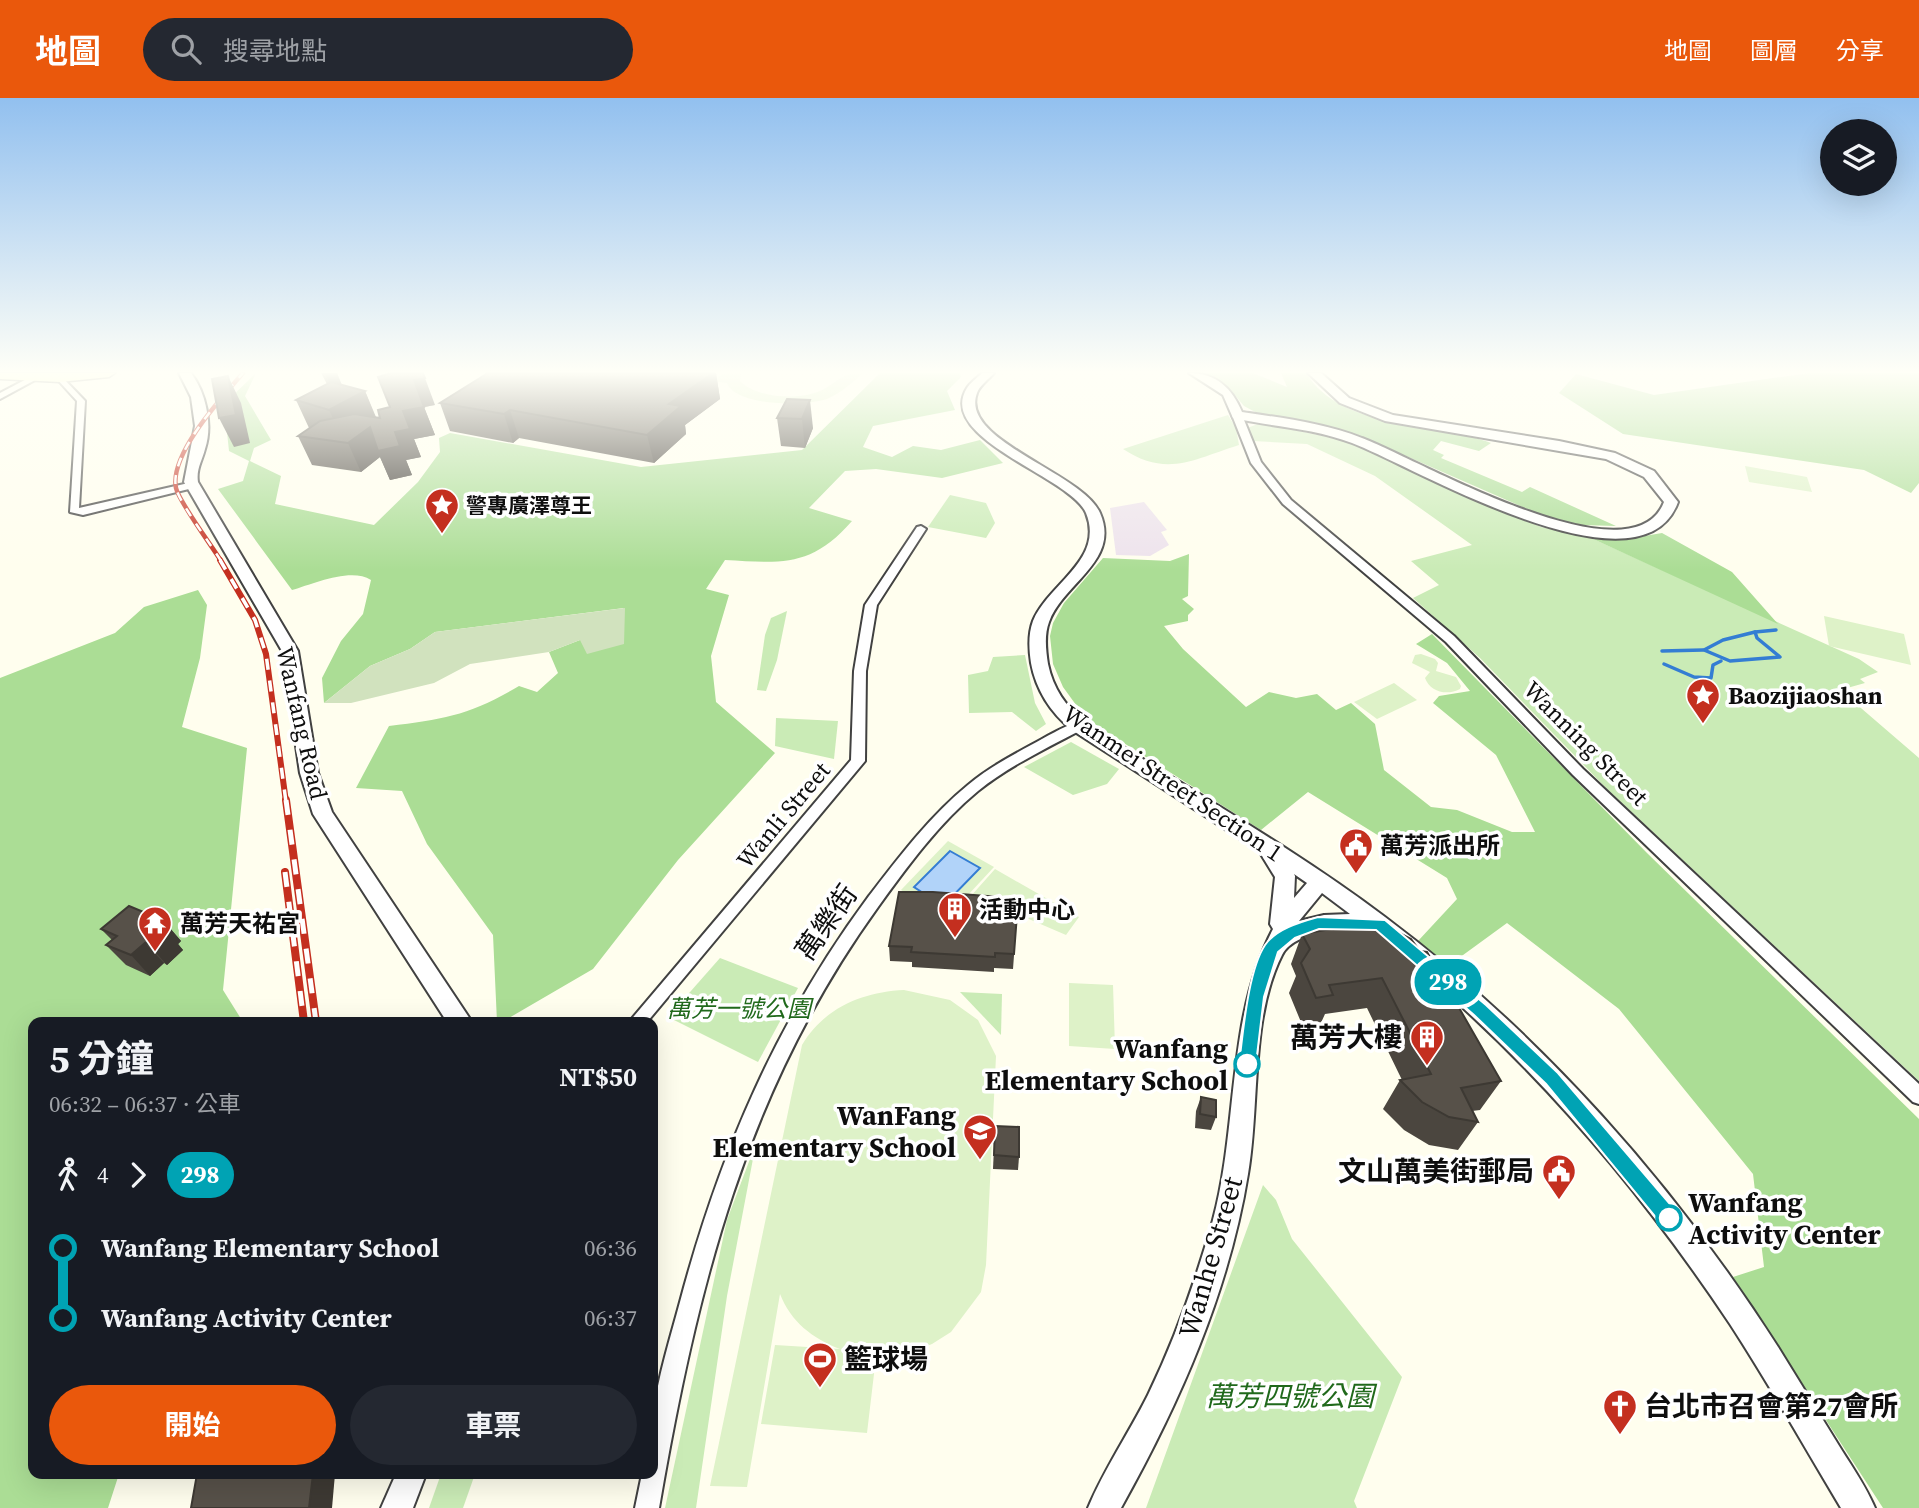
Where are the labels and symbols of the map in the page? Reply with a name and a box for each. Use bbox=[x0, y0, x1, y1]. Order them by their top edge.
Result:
place icon: 警專廣澤尊王 bbox=[423, 486, 461, 535]
place label: 警專廣澤尊王 bbox=[466, 491, 592, 520]
street label: Wanfang Road bbox=[268, 643, 336, 803]
street label: Wanning Street bbox=[1516, 673, 1656, 813]
place icon: Baozijiaoshan bbox=[1684, 676, 1722, 725]
place label: Baozijiaoshan bbox=[1728, 679, 1883, 712]
street label: Wanmei Street Section 1 bbox=[1056, 697, 1290, 869]
street label: Wanli Street bbox=[729, 754, 838, 875]
public building icon: 萬芳派出所 bbox=[1337, 826, 1375, 875]
place label: 萬芳派出所 bbox=[1380, 829, 1500, 862]
street label: 萬樂街 bbox=[786, 877, 866, 967]
building icon: 活動中心 bbox=[936, 890, 974, 939]
place label: 活動中心 bbox=[979, 893, 1075, 926]
temple icon: 萬芳天祐宮 bbox=[136, 904, 174, 953]
place label: 萬芳天祐宮 bbox=[180, 907, 300, 940]
line badge: 298 bbox=[1408, 959, 1488, 1005]
park label: 萬芳一號公園 bbox=[667, 992, 814, 1025]
place label: 萬芳大樓 bbox=[1290, 1018, 1402, 1056]
building icon: 萬芳大樓 bbox=[1408, 1018, 1446, 1067]
place label: Wanfang Elementary School bbox=[984, 1029, 1228, 1099]
marker: Wanfang Elementary School bbox=[1234, 1051, 1260, 1077]
place label: WanFang Elementary School bbox=[712, 1096, 956, 1166]
school or university icon: WanFang Elementary School bbox=[961, 1112, 999, 1161]
place label: 文山萬美街郵局 bbox=[1338, 1152, 1534, 1190]
public building icon: 文山萬美街郵局 bbox=[1540, 1152, 1578, 1201]
street label: Wanhe Street bbox=[1169, 1171, 1251, 1342]
place label: Wanfang Activity Center bbox=[1688, 1183, 1880, 1253]
marker: Wanfang Activity Center bbox=[1656, 1205, 1682, 1231]
sports icon: 籃球場 bbox=[801, 1340, 839, 1389]
place label: 籃球場 bbox=[844, 1340, 928, 1378]
park label: 萬芳四號公園 bbox=[1206, 1377, 1378, 1415]
church icon: 台北市召會第27會所 bbox=[1601, 1387, 1639, 1436]
place label: 台北市召會第27會所 bbox=[1644, 1387, 1898, 1425]

